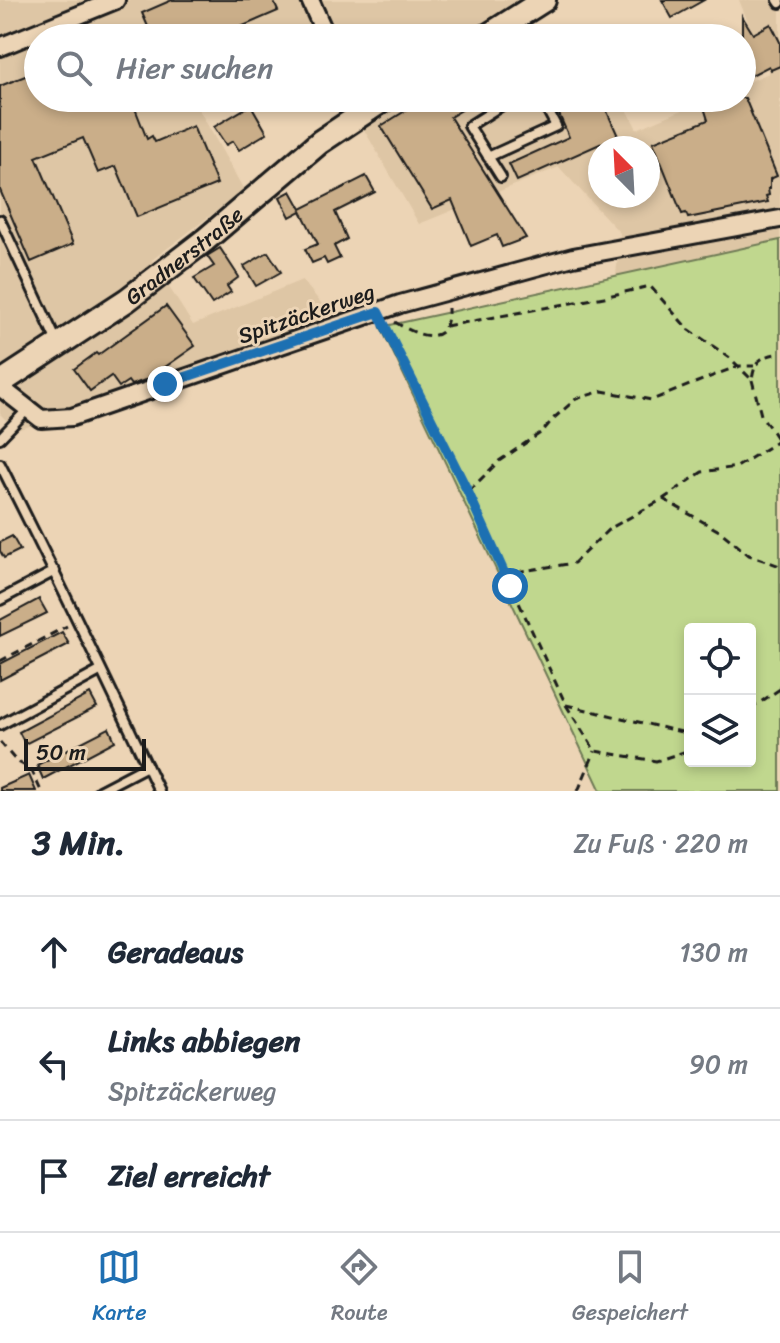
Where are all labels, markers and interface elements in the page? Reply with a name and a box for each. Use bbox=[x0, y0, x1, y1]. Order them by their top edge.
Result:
search box bbox=[24, 24, 756, 112]
text: Hier suchen bbox=[116, 41, 273, 95]
icon: search bbox=[52, 46, 96, 90]
north arrow bbox=[588, 136, 660, 208]
street label: Gradnerstraße bbox=[116, 196, 253, 315]
street label: Spitzäckerweg bbox=[232, 272, 380, 355]
route end bbox=[147, 366, 183, 402]
route start bbox=[492, 568, 528, 604]
map controls bbox=[684, 623, 756, 767]
button: locate bbox=[684, 623, 756, 695]
button: layers bbox=[684, 695, 756, 767]
text: 50 m bbox=[36, 733, 86, 772]
scale bar bbox=[24, 735, 146, 771]
text: 3 Min. bbox=[32, 813, 125, 873]
text: Zu Fuß · 220 m bbox=[573, 820, 748, 866]
text: Geradeaus bbox=[108, 925, 243, 979]
text: 130 m bbox=[679, 929, 748, 975]
icon: ahead bbox=[32, 930, 76, 974]
text: Links abbiegen bbox=[108, 1014, 300, 1068]
text: 90 m bbox=[689, 1041, 748, 1087]
icon: left bbox=[32, 1042, 76, 1086]
text: Spitzäckerweg bbox=[108, 1068, 276, 1114]
text: Ziel erreicht bbox=[108, 1149, 270, 1203]
icon: arrive bbox=[32, 1154, 76, 1198]
tab: Karte bbox=[92, 1245, 147, 1332]
tab: Route bbox=[331, 1245, 388, 1332]
tab: Gespeichert bbox=[572, 1245, 688, 1332]

